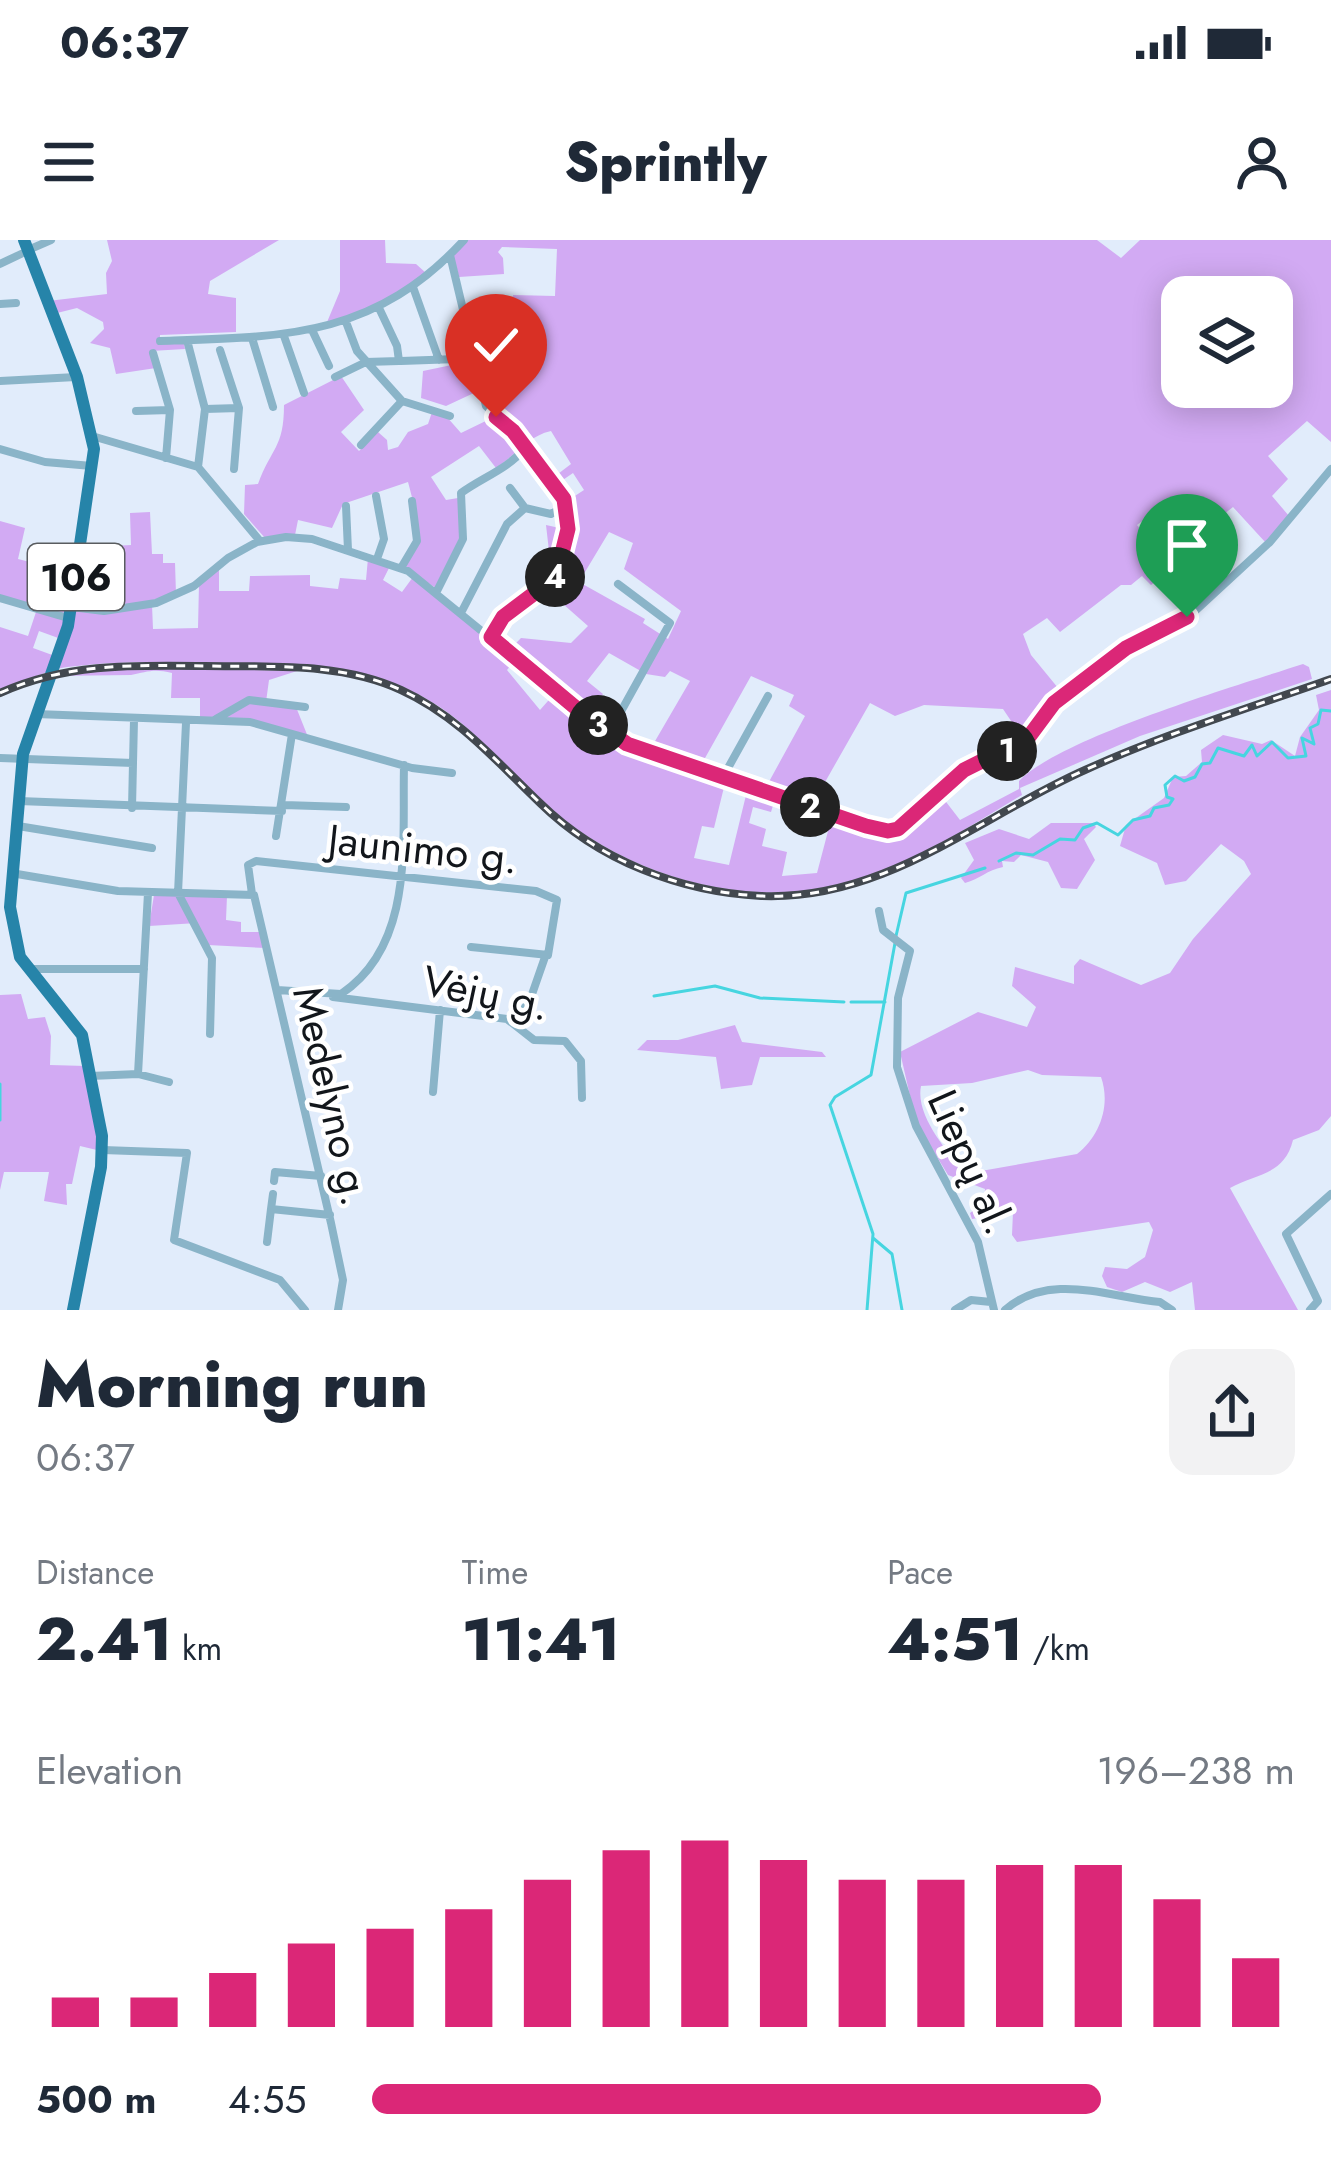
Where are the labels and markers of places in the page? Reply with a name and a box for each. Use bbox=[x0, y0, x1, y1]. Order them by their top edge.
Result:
pin bbox=[445, 294, 547, 417]
pin bbox=[1136, 494, 1238, 617]
pin: 4 bbox=[525, 547, 585, 607]
pin: 3 bbox=[568, 695, 628, 755]
pin: 1 bbox=[977, 721, 1037, 781]
pin: 2 bbox=[780, 777, 840, 837]

